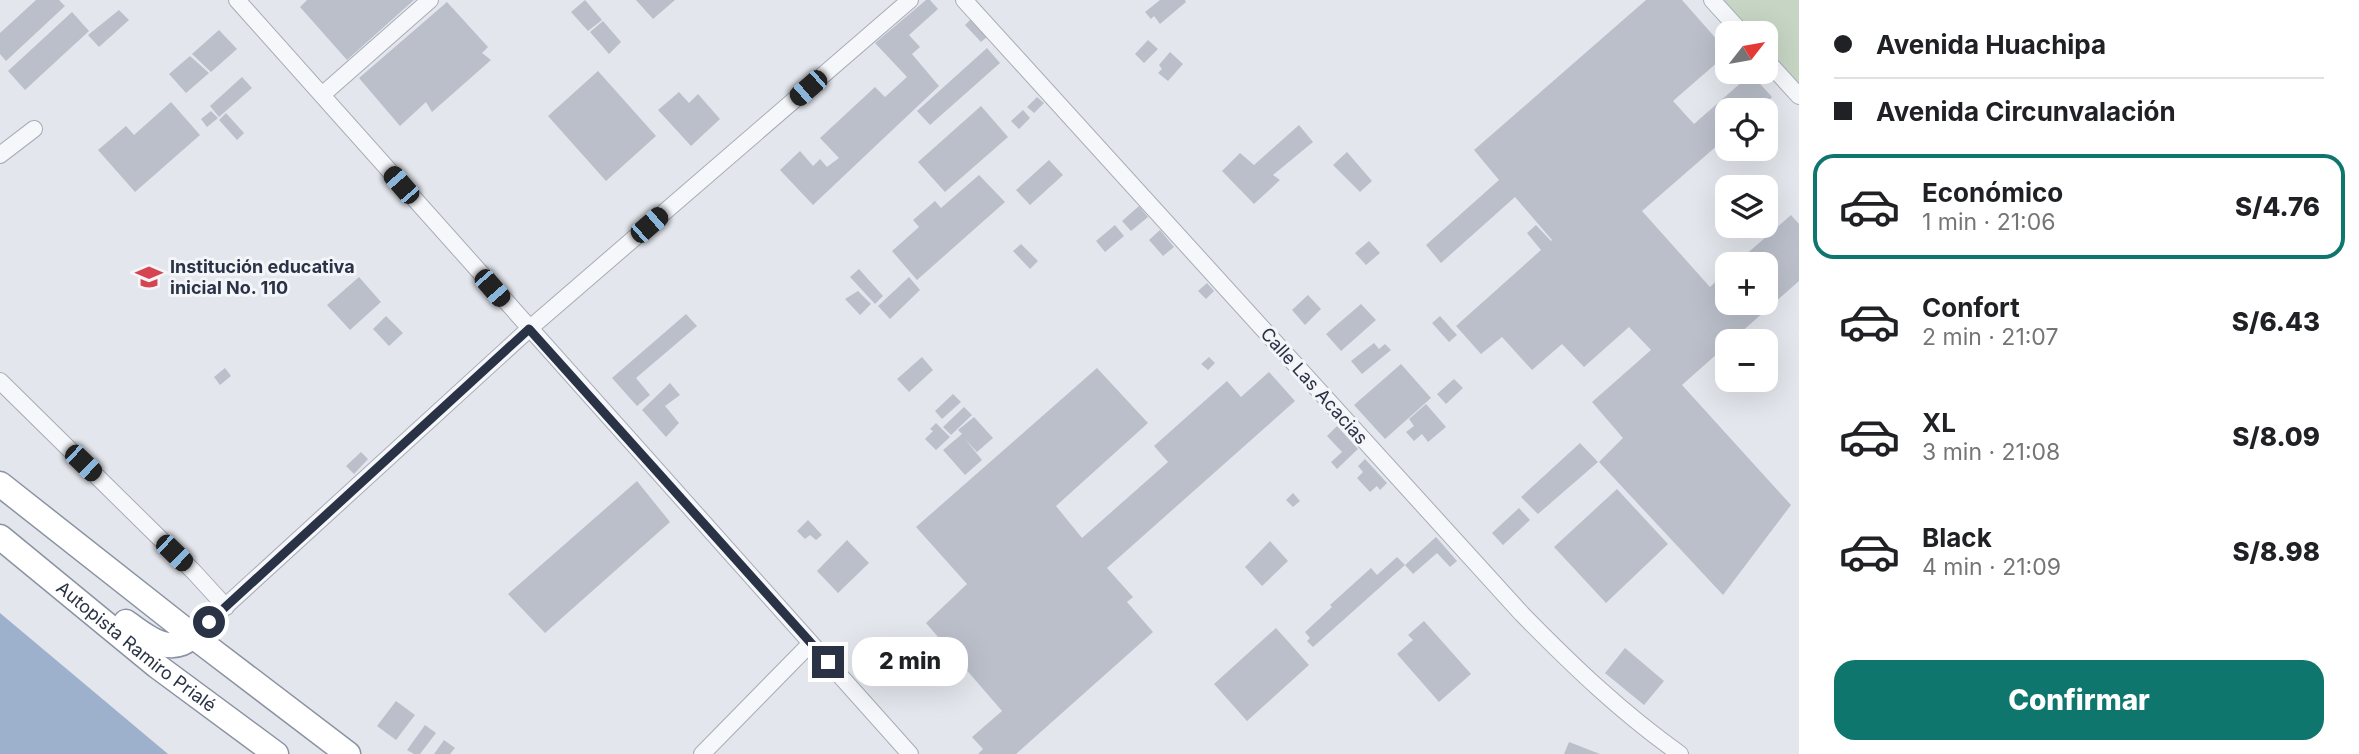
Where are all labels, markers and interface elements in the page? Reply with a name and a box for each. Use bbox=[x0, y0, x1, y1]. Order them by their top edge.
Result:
north arrow bbox=[1715, 21, 1778, 84]
map controls bbox=[1715, 21, 1778, 392]
text: Avenida Huachipa bbox=[1876, 29, 2106, 60]
car bbox=[786, 66, 831, 110]
text: Avenida Circunvalación bbox=[1876, 96, 2176, 127]
button: locate bbox=[1715, 98, 1778, 161]
car bbox=[380, 162, 423, 208]
button: layers bbox=[1715, 175, 1778, 238]
icon: car bbox=[1838, 175, 1901, 238]
text: Económico bbox=[1922, 177, 2063, 208]
text: S/4.76 bbox=[2235, 191, 2320, 222]
car bbox=[627, 203, 672, 247]
text: 1 min · 21:06 bbox=[1922, 208, 2055, 236]
button: + bbox=[1715, 252, 1778, 315]
place label: Institución educativa inicial No. 110 bbox=[170, 256, 355, 298]
school or university icon: Institución educativa inicial No. 110 bbox=[134, 262, 164, 292]
car bbox=[471, 265, 514, 311]
icon: car bbox=[1838, 290, 1901, 353]
text: Confort bbox=[1922, 292, 2020, 323]
text: S/6.43 bbox=[2232, 306, 2320, 337]
street label: Calle Las Acacias bbox=[1257, 323, 1372, 448]
text: 2 min · 21:07 bbox=[1922, 323, 2058, 351]
button: − bbox=[1715, 329, 1778, 392]
icon: car bbox=[1838, 405, 1901, 468]
text: XL bbox=[1922, 407, 1956, 438]
text: S/8.09 bbox=[2232, 421, 2320, 452]
text: 3 min · 21:08 bbox=[1922, 438, 2060, 466]
car bbox=[61, 441, 106, 485]
icon: car bbox=[1838, 520, 1901, 583]
text: Black bbox=[1922, 522, 1992, 553]
car bbox=[152, 531, 197, 575]
text: S/8.98 bbox=[2232, 536, 2320, 567]
text: 4 min · 21:09 bbox=[1922, 553, 2061, 581]
street label: Autopista Ramiro Prialé bbox=[53, 577, 220, 716]
route start bbox=[193, 606, 225, 638]
callout: 2 min bbox=[852, 638, 968, 686]
route end bbox=[812, 646, 844, 678]
text: 2 min bbox=[879, 647, 941, 675]
button: Confirmar bbox=[1834, 660, 2324, 740]

